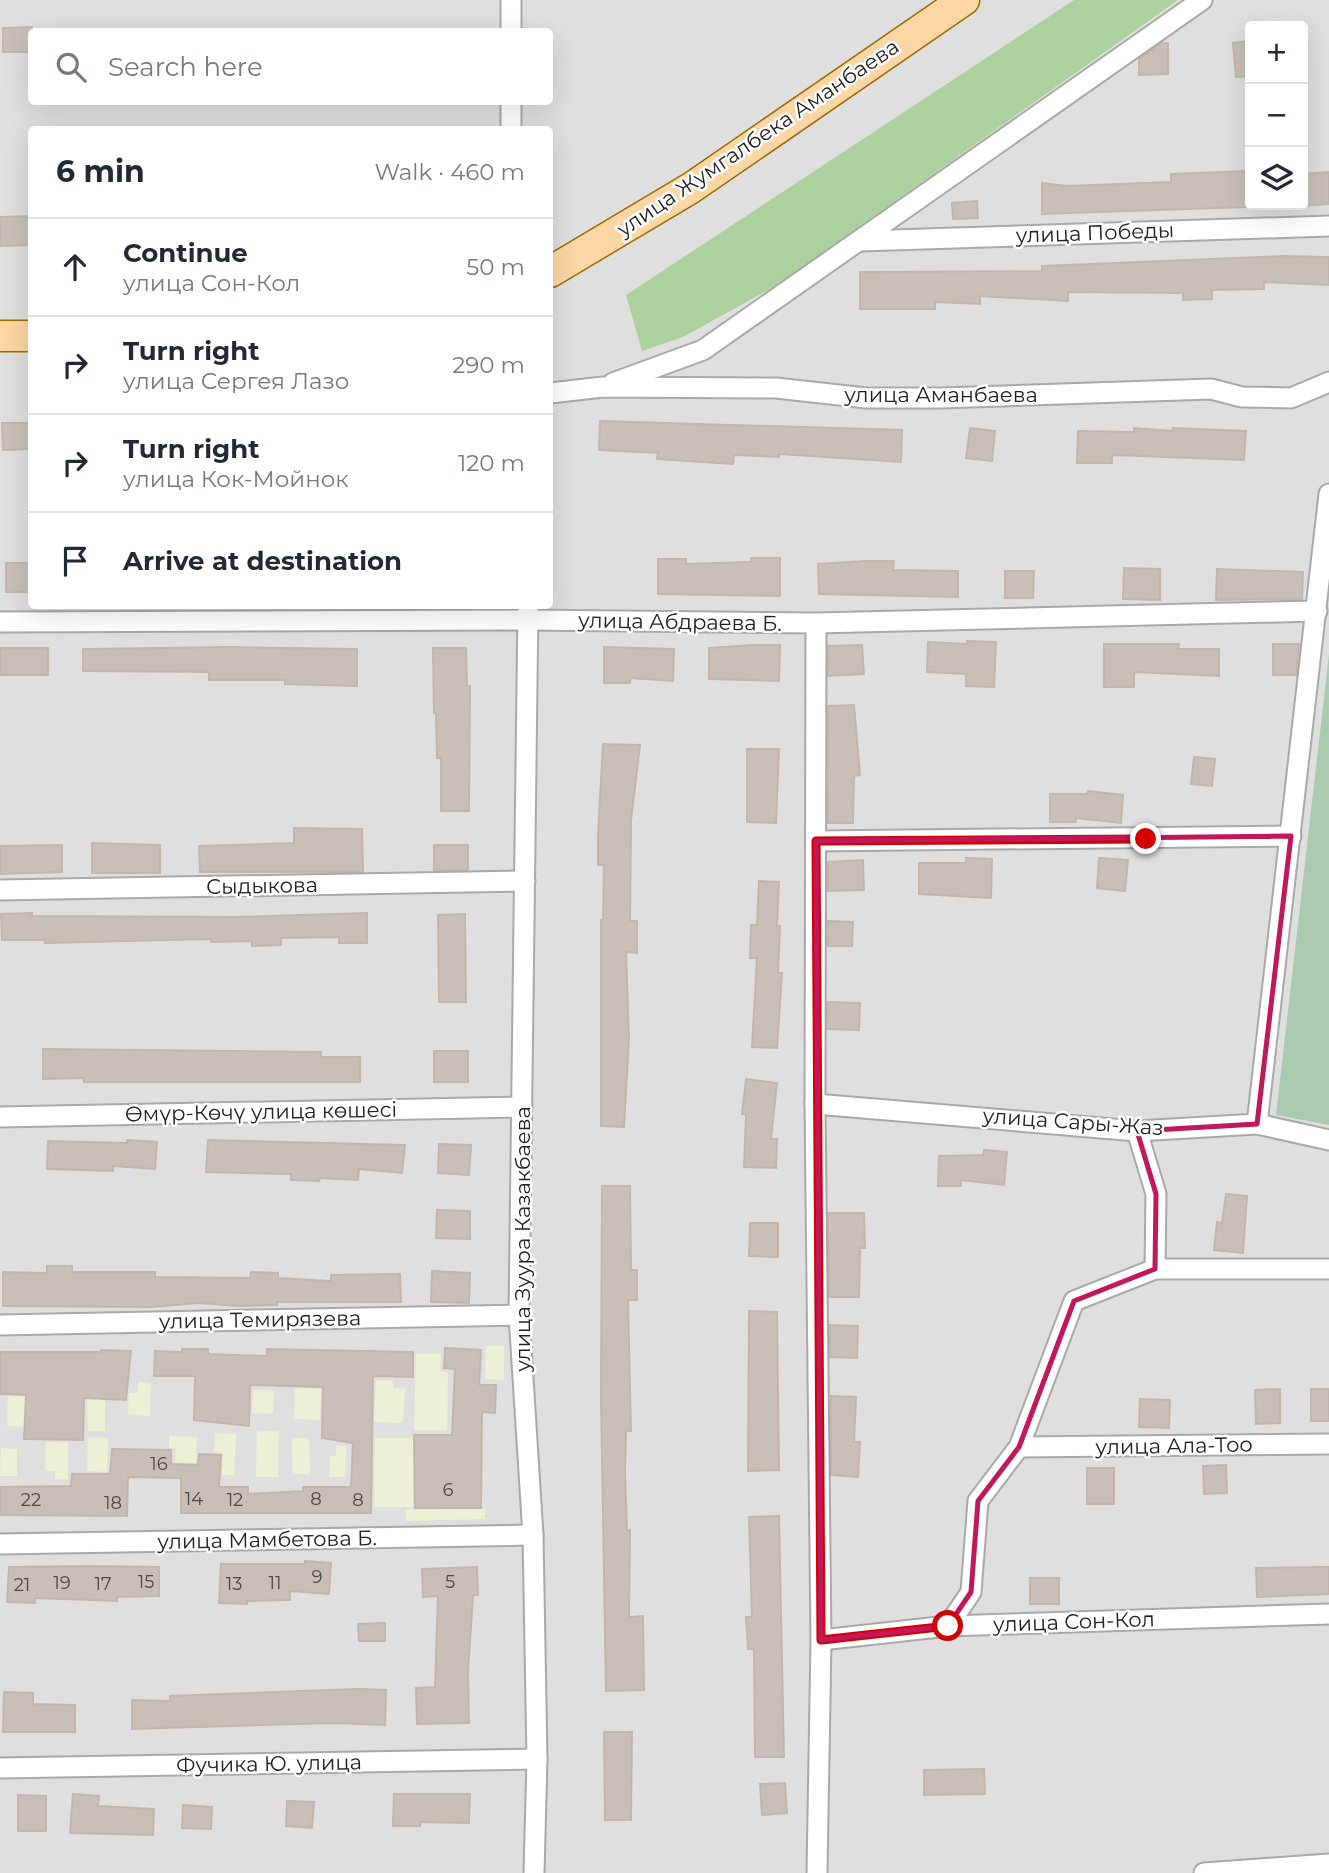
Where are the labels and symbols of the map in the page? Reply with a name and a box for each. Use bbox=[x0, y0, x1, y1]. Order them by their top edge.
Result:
street label: улица Жумгалбека Аманбаева bbox=[611, 34, 903, 242]
street label: улица Победы bbox=[1014, 217, 1175, 248]
street label: улица Аманбаева bbox=[843, 382, 1038, 407]
street label: улица Абдраева Б. bbox=[577, 607, 782, 636]
route end bbox=[1130, 823, 1161, 854]
street label: Сыдыкова bbox=[206, 872, 318, 899]
street label: Өмүр-Көчү улица көшесі bbox=[125, 1097, 397, 1126]
street label: улица Сары-Жаз bbox=[981, 1103, 1164, 1140]
street label: улица Зуура Казакбаева bbox=[510, 1106, 535, 1373]
street label: улица Темирязева bbox=[158, 1305, 361, 1334]
street label: улица Ала-Тоо bbox=[1094, 1432, 1253, 1459]
house number: 16 bbox=[150, 1453, 168, 1475]
house number: 6 bbox=[443, 1479, 454, 1501]
house number: 14 bbox=[185, 1488, 203, 1510]
house number: 8 bbox=[310, 1488, 322, 1510]
house number: 22 bbox=[21, 1489, 41, 1511]
house number: 12 bbox=[227, 1489, 243, 1511]
house number: 8 bbox=[352, 1489, 364, 1511]
house number: 18 bbox=[104, 1492, 122, 1514]
street label: улица Мамбетова Б. bbox=[156, 1525, 377, 1554]
house number: 9 bbox=[312, 1566, 323, 1588]
house number: 15 bbox=[138, 1571, 154, 1593]
house number: 5 bbox=[445, 1571, 455, 1593]
house number: 19 bbox=[53, 1572, 71, 1594]
house number: 11 bbox=[269, 1572, 282, 1594]
house number: 17 bbox=[94, 1573, 112, 1595]
house number: 13 bbox=[226, 1573, 242, 1595]
house number: 21 bbox=[14, 1574, 30, 1596]
street label: улица Сон-Кол bbox=[992, 1606, 1155, 1637]
route start bbox=[932, 1610, 963, 1641]
street label: Фучика Ю. улица bbox=[176, 1749, 362, 1778]

